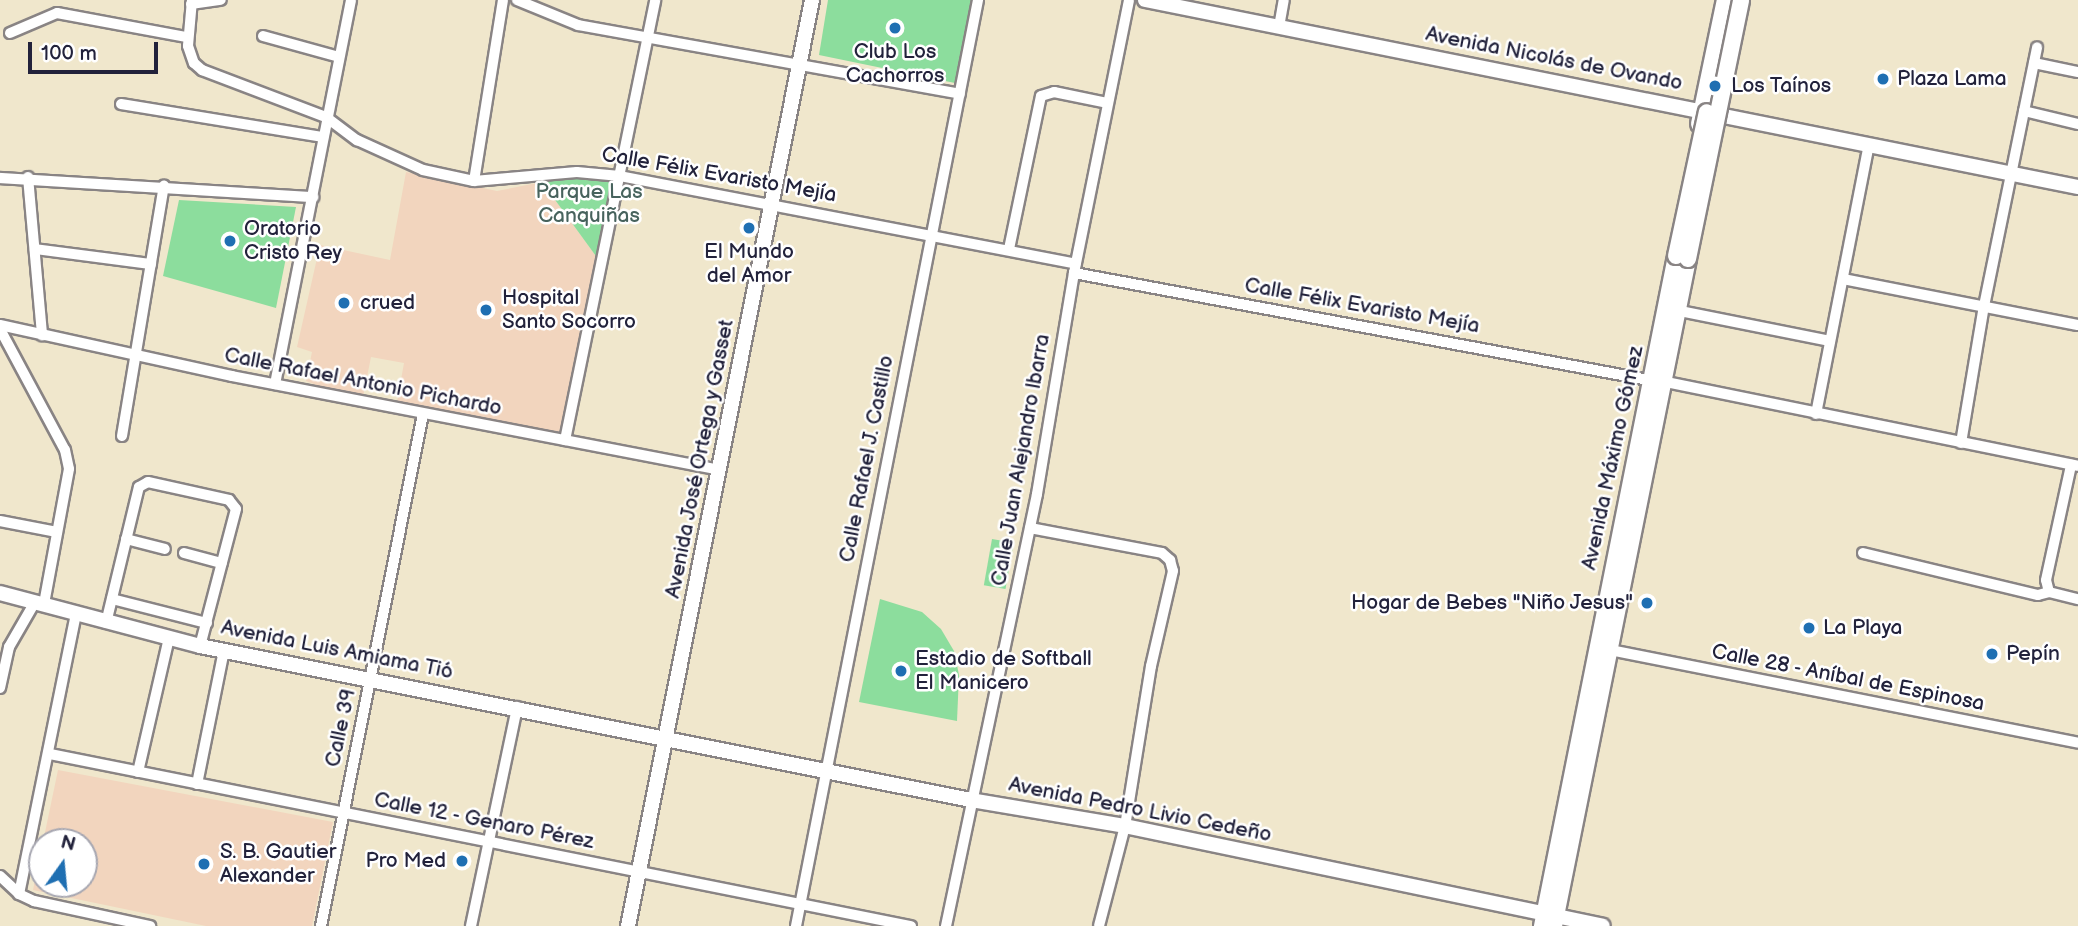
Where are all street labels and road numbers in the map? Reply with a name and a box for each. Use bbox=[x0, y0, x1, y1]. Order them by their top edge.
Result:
street label: Avenida Nicolás de Ovando bbox=[1424, 22, 1684, 96]
street label: Calle Félix Evaristo Mejía bbox=[600, 142, 838, 208]
street label: Calle Félix Evaristo Mejía bbox=[1243, 273, 1481, 339]
street label: Avenida José Ortega y Gasset bbox=[660, 316, 740, 602]
street label: Calle Juan Alejandro lbarra bbox=[986, 331, 1056, 589]
street label: Calle Rafael Antonio Pichardo bbox=[222, 343, 504, 421]
street label: Avenida Máximo Gómez bbox=[1577, 344, 1649, 572]
street label: Calle Rafael J. Castillo bbox=[834, 353, 900, 565]
street label: Avenida Luis Amiama Tió bbox=[219, 615, 455, 685]
street label: Calle 28 - Aníbal de Espinosa bbox=[1709, 639, 1987, 717]
street label: Calle 39 bbox=[320, 687, 362, 769]
street label: Avenida Pedro Livio Cedeño bbox=[1007, 772, 1273, 848]
street label: Calle 12 - Genaro Pérez bbox=[371, 787, 597, 855]

